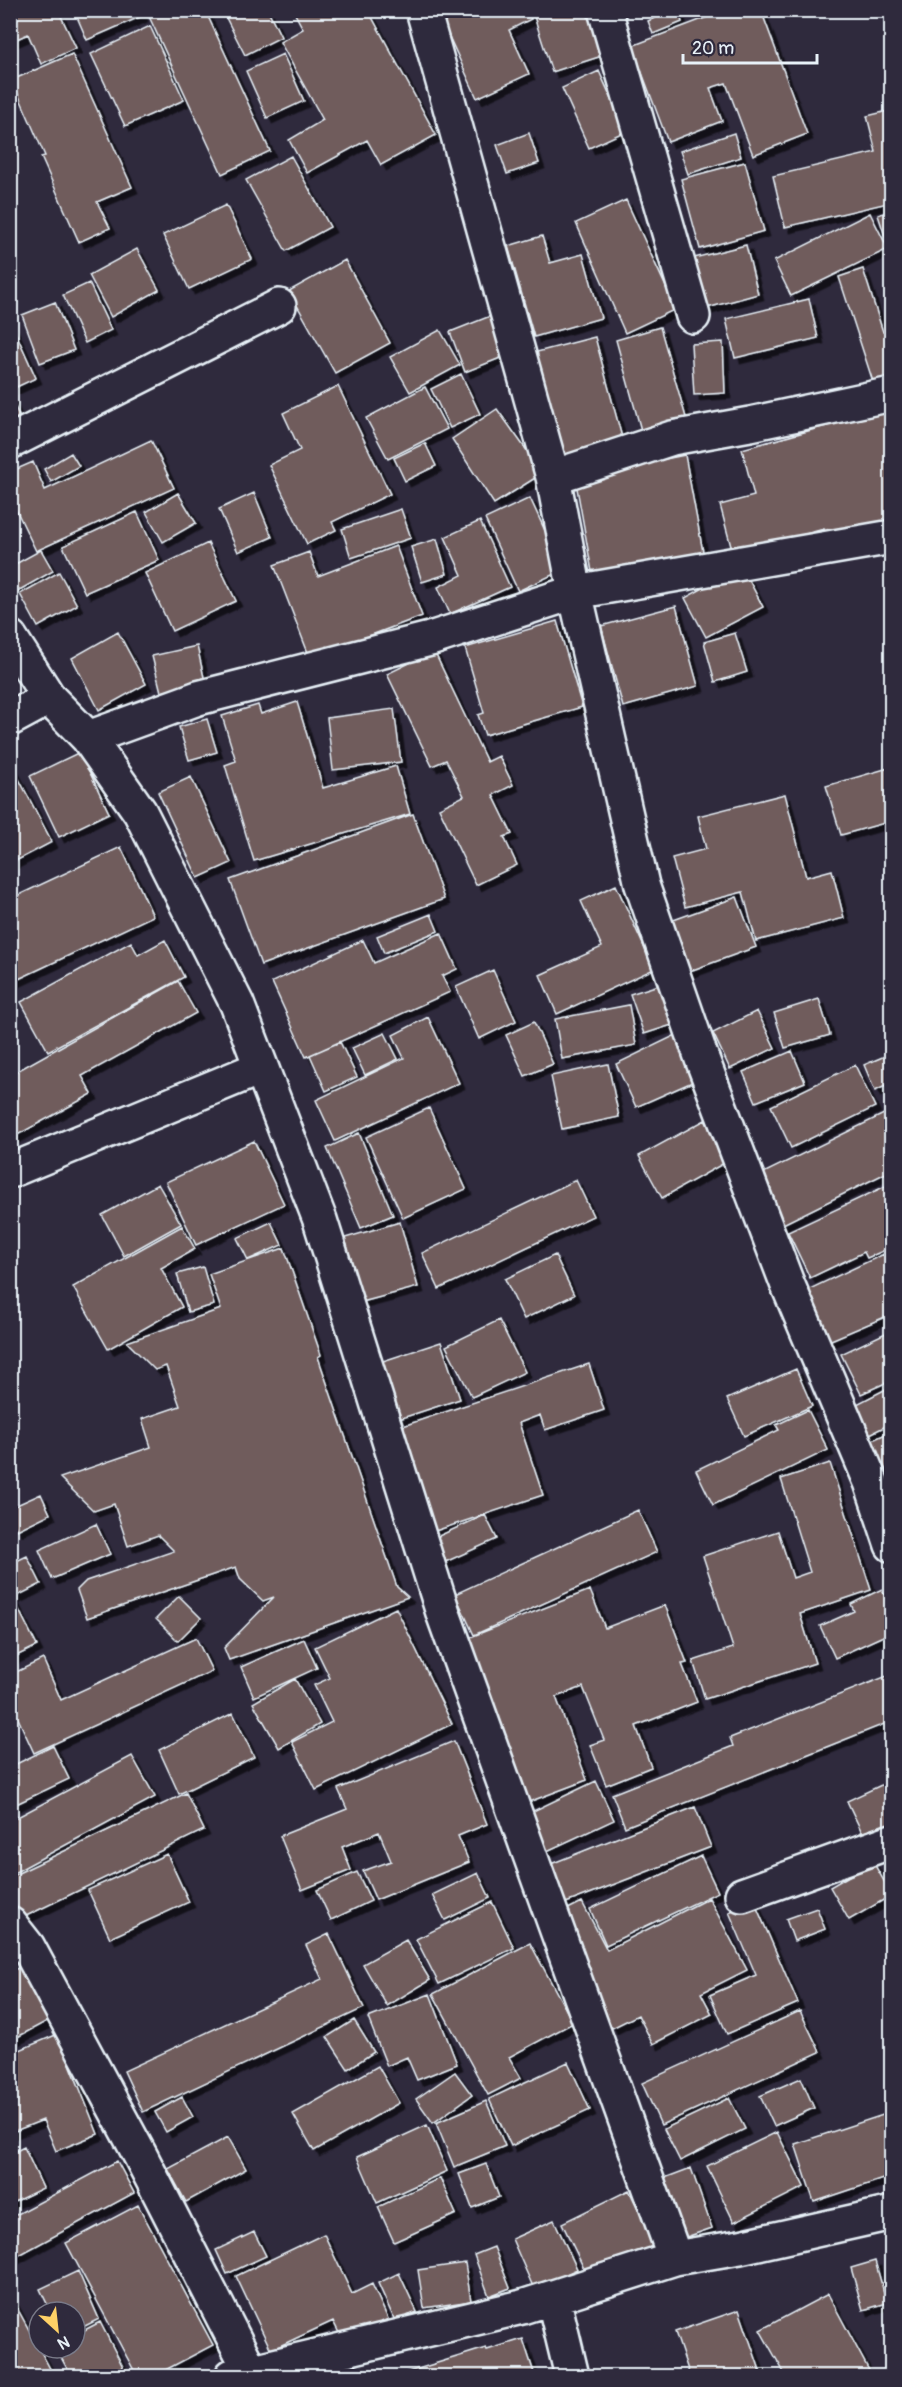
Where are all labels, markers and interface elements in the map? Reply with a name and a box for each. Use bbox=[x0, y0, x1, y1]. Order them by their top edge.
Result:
scale bar bbox=[683, 27, 816, 65]
text: 20 m bbox=[692, 37, 734, 60]
north arrow bbox=[27, 2300, 87, 2360]
text: N bbox=[54, 2331, 73, 2354]

